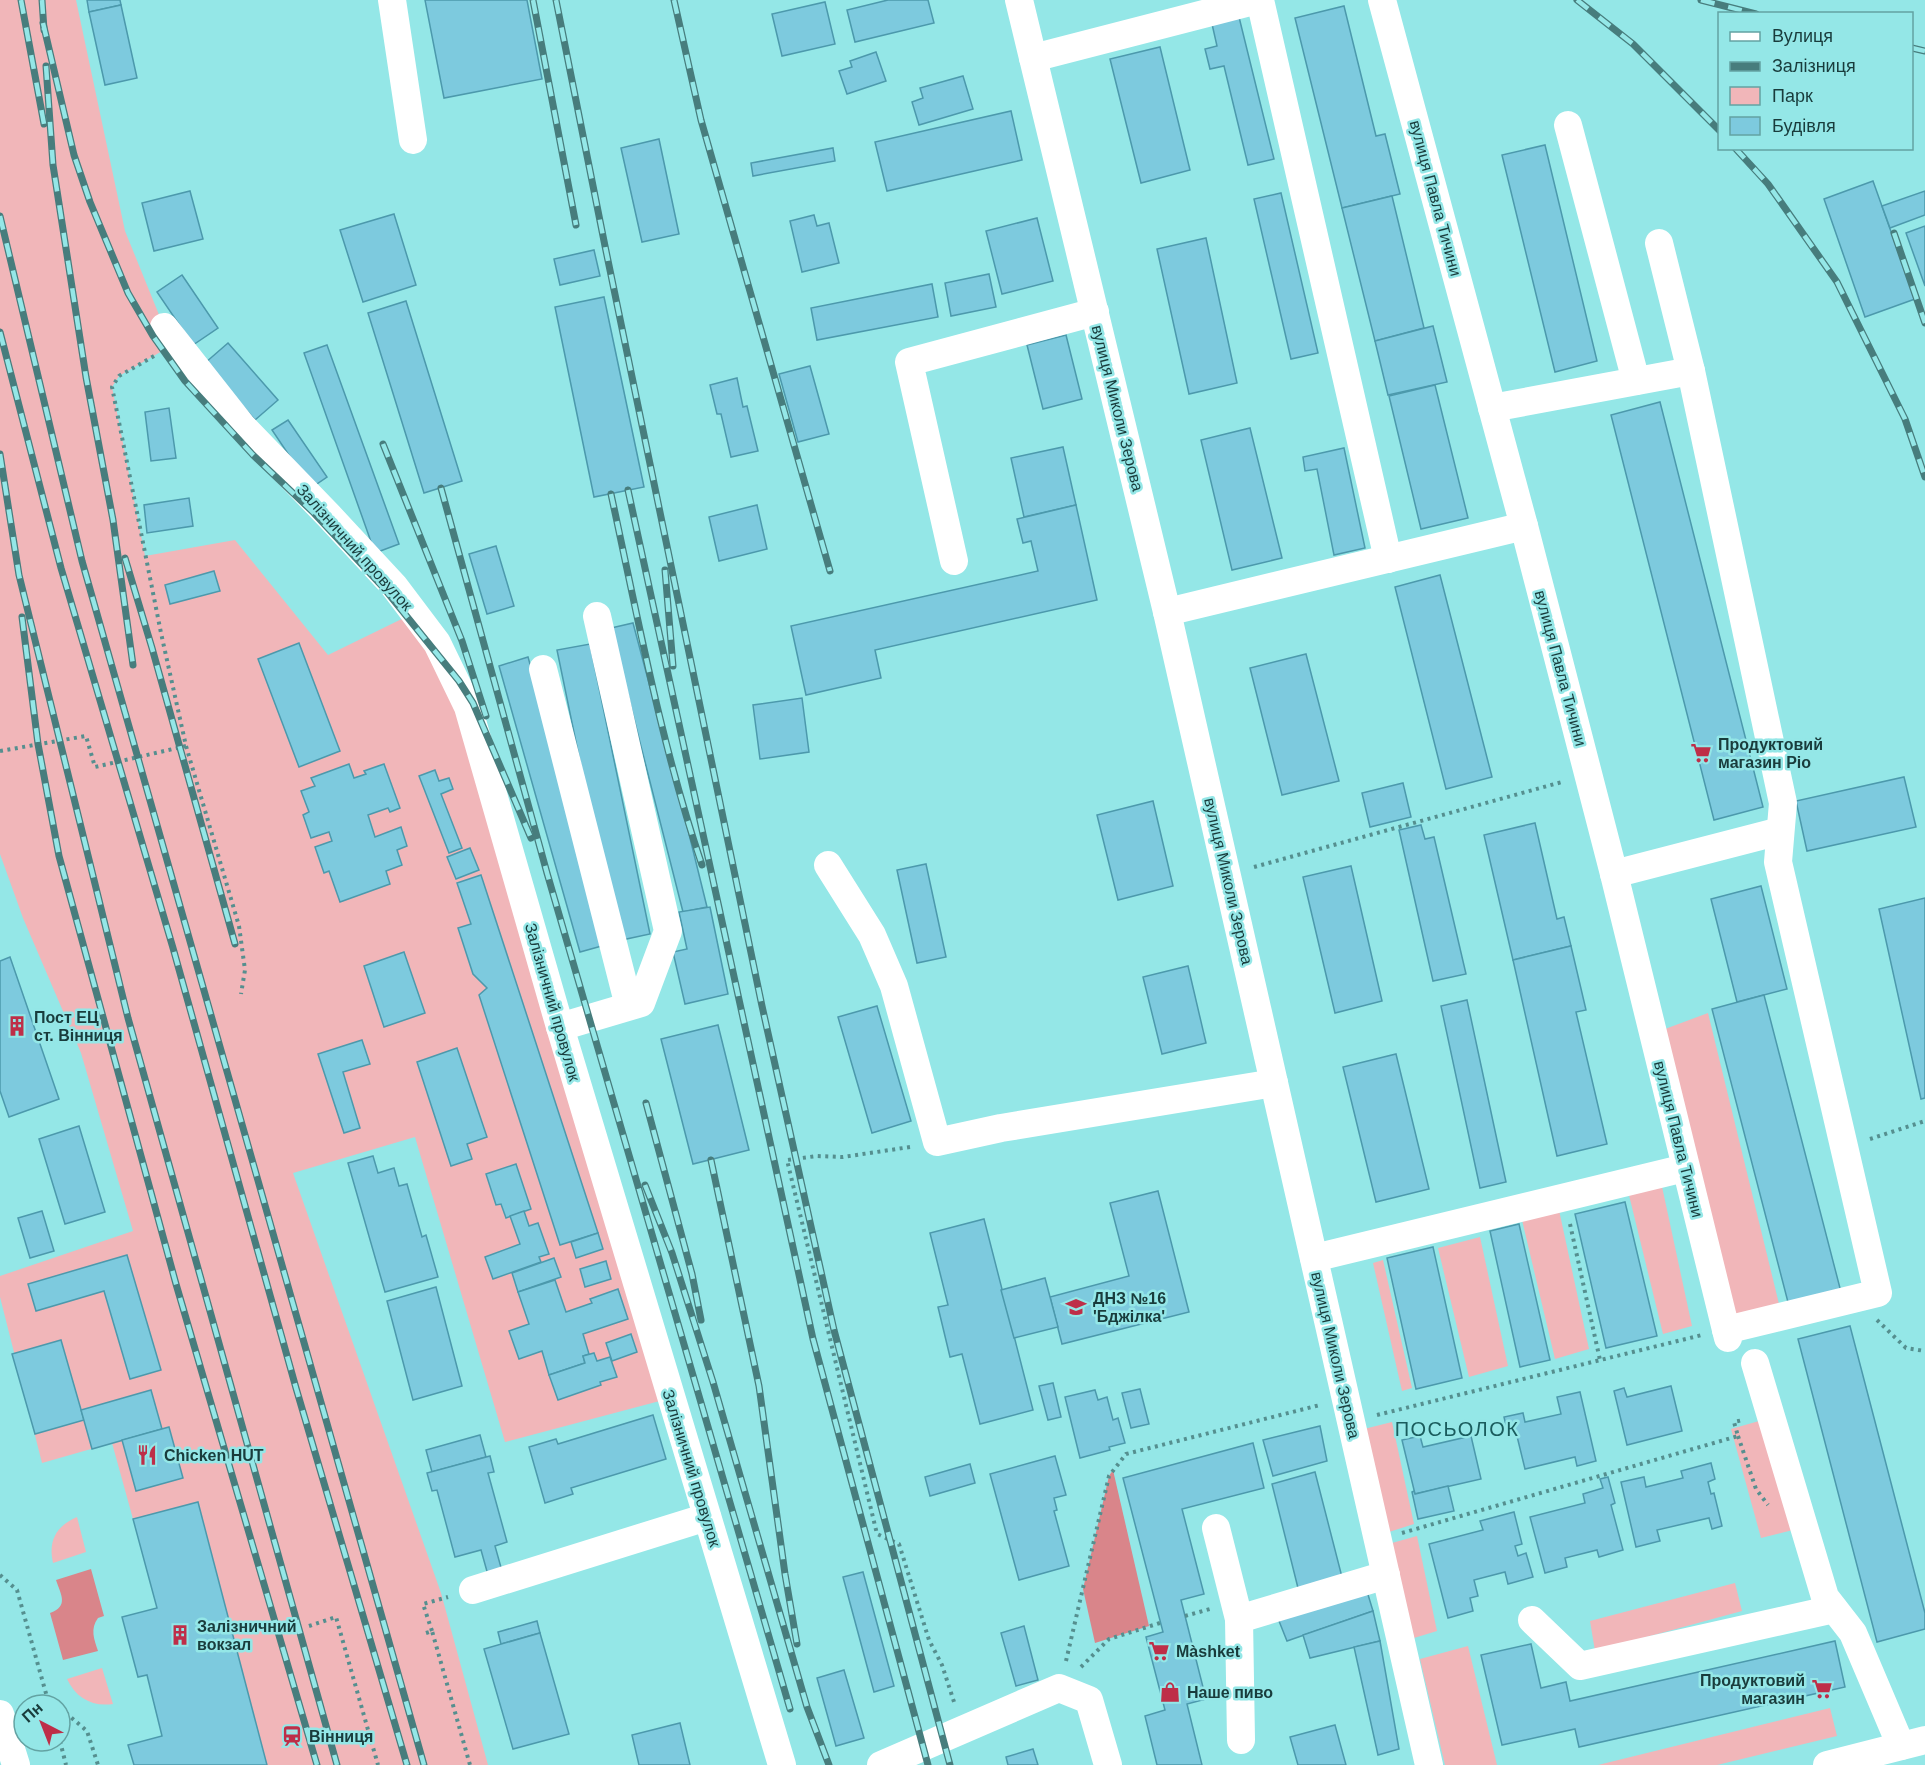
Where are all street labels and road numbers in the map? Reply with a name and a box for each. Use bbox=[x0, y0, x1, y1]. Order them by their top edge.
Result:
street label: вулиця Павла Тичини bbox=[1407, 118, 1465, 278]
street label: вулиця Миколи Зерова bbox=[1089, 323, 1146, 493]
street label: Залізничний провулок bbox=[294, 481, 416, 615]
street label: вулиця Павла Тичини bbox=[1532, 588, 1590, 748]
street label: вулиця Миколи Зерова bbox=[1201, 796, 1256, 966]
street label: Залізничний провулок bbox=[522, 921, 584, 1084]
street label: вулиця Павла Тичини bbox=[1651, 1059, 1706, 1219]
street label: вулиця Миколи Зерова bbox=[1308, 1270, 1363, 1440]
street label: Залізничний провулок bbox=[659, 1387, 724, 1550]

